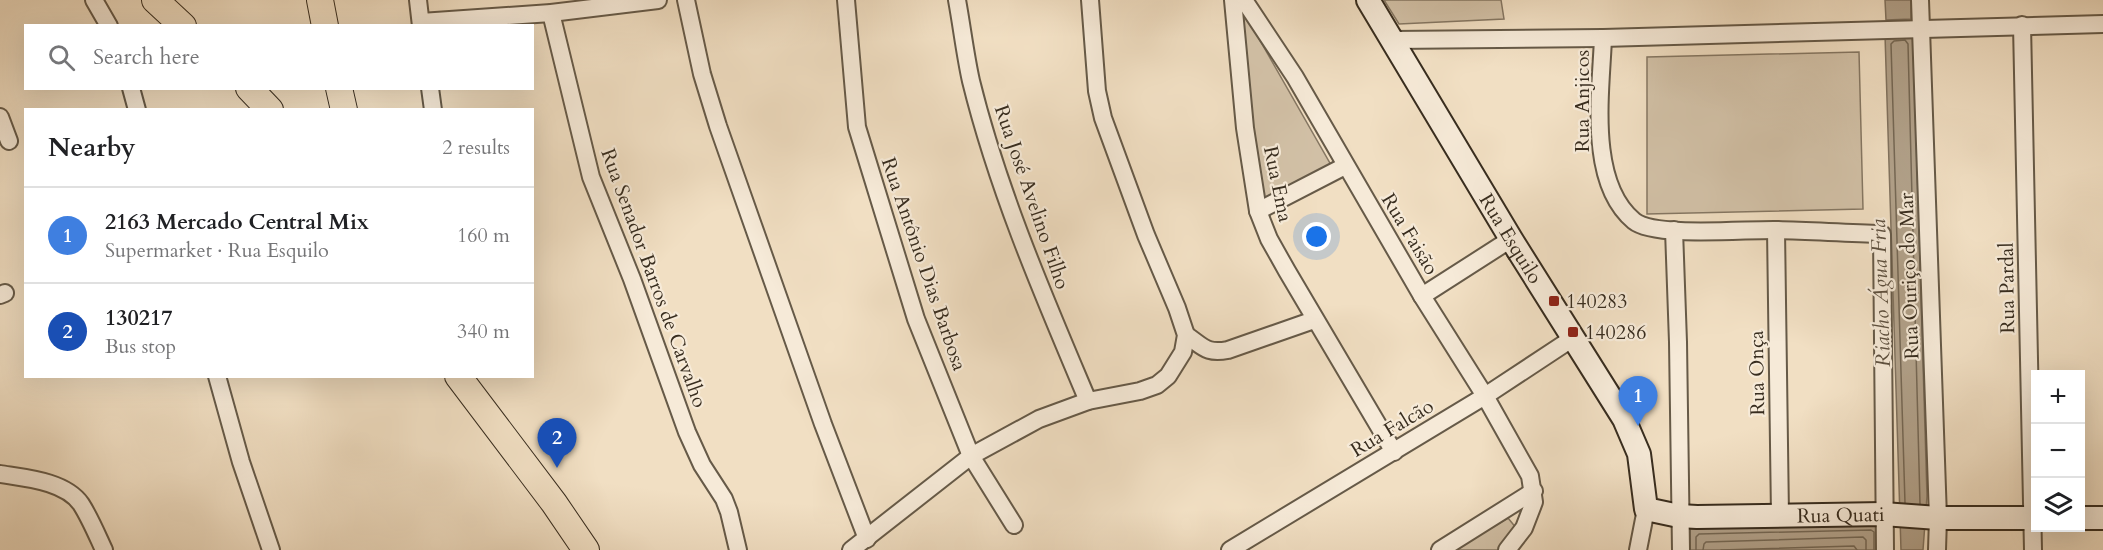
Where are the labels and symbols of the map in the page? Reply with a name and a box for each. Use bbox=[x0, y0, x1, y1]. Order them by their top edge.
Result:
street label: Rua Anjicos bbox=[1569, 50, 1596, 152]
street label: Rua José Avelino Filho bbox=[988, 101, 1076, 293]
street label: Rua Ema bbox=[1257, 144, 1299, 225]
street label: Rua Senador Barros de Carvalho bbox=[595, 145, 714, 411]
street label: Rua Antônio Dias Barbosa bbox=[875, 154, 973, 375]
street label: Rua Faisão bbox=[1375, 188, 1445, 280]
street label: Rua Esquilo bbox=[1473, 188, 1549, 289]
street label: Rua Ouriço do Mar bbox=[1893, 191, 1925, 360]
water label: Riacho Água Fria bbox=[1864, 218, 1898, 368]
your location bbox=[1302, 222, 1331, 251]
street label: Rua Pardal bbox=[1993, 242, 2021, 334]
place label: 140283 bbox=[1566, 288, 1627, 315]
marker: 140283 bbox=[1547, 294, 1561, 308]
place label: 140286 bbox=[1585, 319, 1646, 346]
marker: 140286 bbox=[1566, 325, 1580, 339]
street label: Rua Onça bbox=[1743, 330, 1771, 416]
pin: 1 bbox=[1618, 376, 1658, 426]
street label: Rua Falcão bbox=[1345, 392, 1439, 463]
pin: 2 bbox=[538, 418, 576, 468]
street label: Rua Quati bbox=[1797, 500, 1885, 529]

